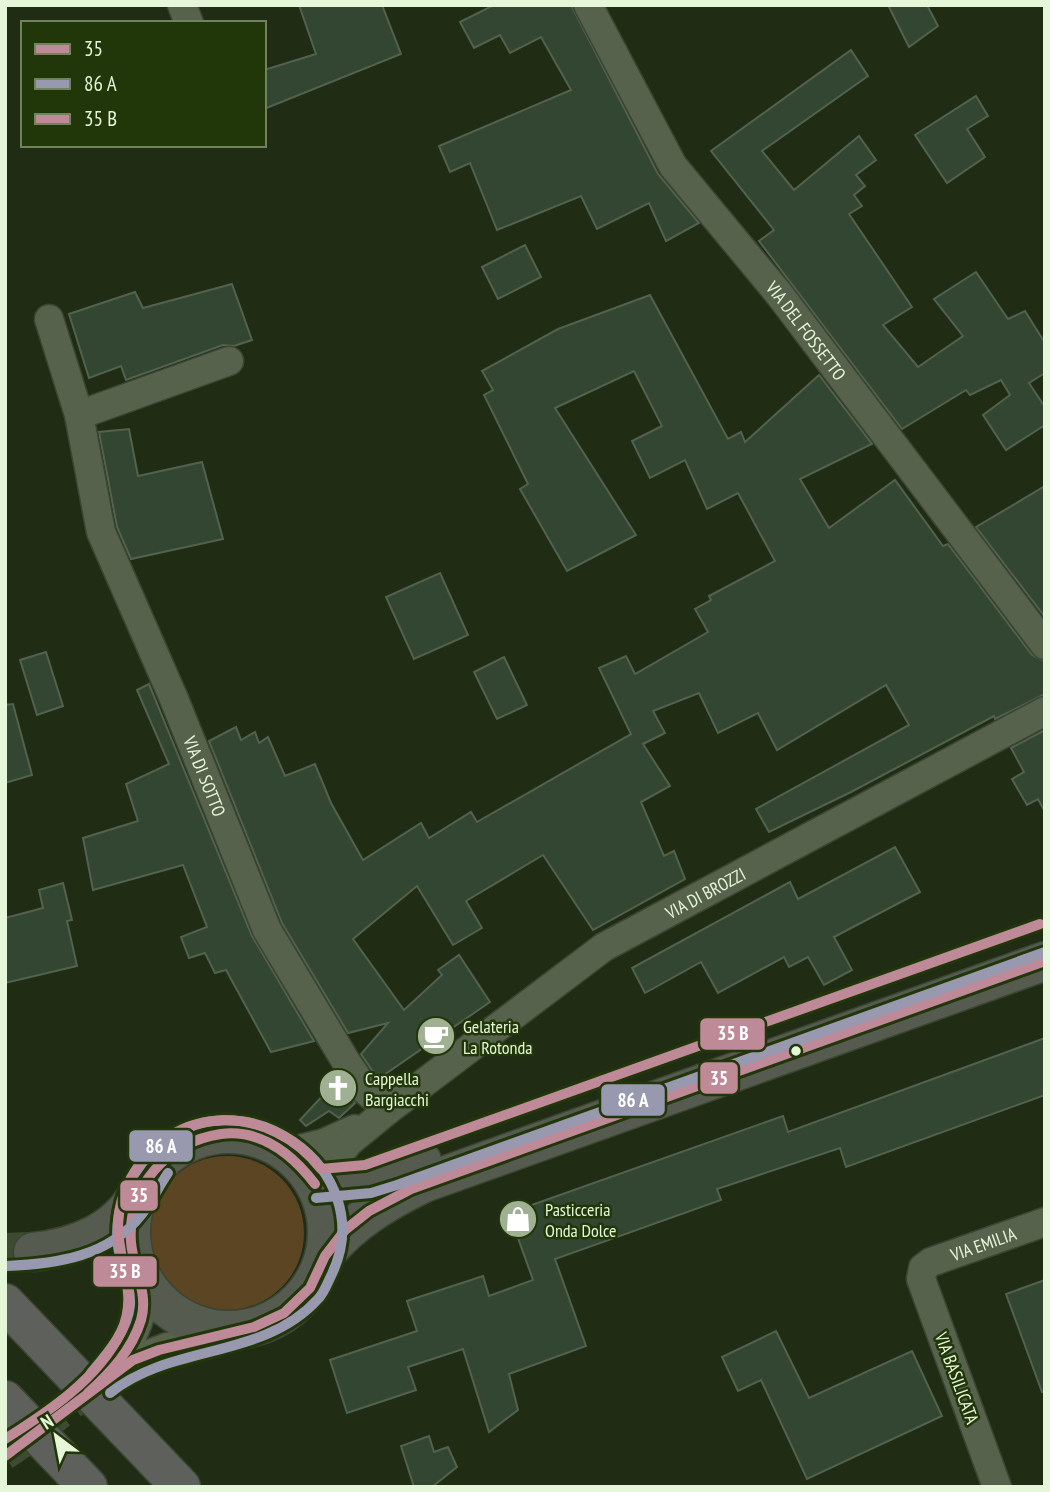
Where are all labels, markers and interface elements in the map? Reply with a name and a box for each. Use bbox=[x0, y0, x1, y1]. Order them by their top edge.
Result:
legend bbox=[21, 21, 266, 147]
text: 35 bbox=[84, 35, 103, 62]
text: 86 A bbox=[84, 70, 117, 97]
text: 35 B bbox=[84, 105, 117, 132]
street label: VIA DEL FOSSETTO bbox=[761, 276, 852, 385]
street label: VIA DI SOTTO bbox=[178, 732, 232, 820]
street label: VIA DI BROZZI bbox=[660, 862, 749, 924]
cafe icon: Gelateria La Rotonda bbox=[415, 1015, 457, 1057]
place label: Gelateria La Rotonda bbox=[463, 1015, 532, 1059]
line badge: 35 B bbox=[699, 1017, 766, 1051]
text: 35 B bbox=[717, 1021, 749, 1045]
unlabelled marker bbox=[789, 1044, 803, 1058]
line badge: 35 bbox=[699, 1061, 739, 1095]
text: 35 bbox=[710, 1066, 728, 1090]
church icon: Cappella Bargiacchi bbox=[317, 1067, 359, 1109]
place label: Cappella Bargiacchi bbox=[365, 1067, 429, 1111]
line badge: 86 A bbox=[600, 1083, 666, 1117]
text: 86 A bbox=[618, 1088, 649, 1112]
line badge: 86 A bbox=[128, 1129, 194, 1163]
text: 86 A bbox=[146, 1134, 177, 1158]
line badge: 35 bbox=[119, 1179, 159, 1212]
text: 35 bbox=[130, 1183, 148, 1207]
shop icon: Pasticceria Onda Dolce bbox=[497, 1198, 539, 1240]
place label: Pasticceria Onda Dolce bbox=[545, 1198, 617, 1242]
street label: VIA EMILIA bbox=[946, 1221, 1020, 1266]
line badge: 35 B bbox=[92, 1255, 158, 1288]
text: 35 B bbox=[109, 1259, 141, 1283]
street label: VIA BASILICATA bbox=[929, 1328, 984, 1427]
north arrow bbox=[21, 1401, 91, 1471]
text: N bbox=[36, 1409, 58, 1434]

